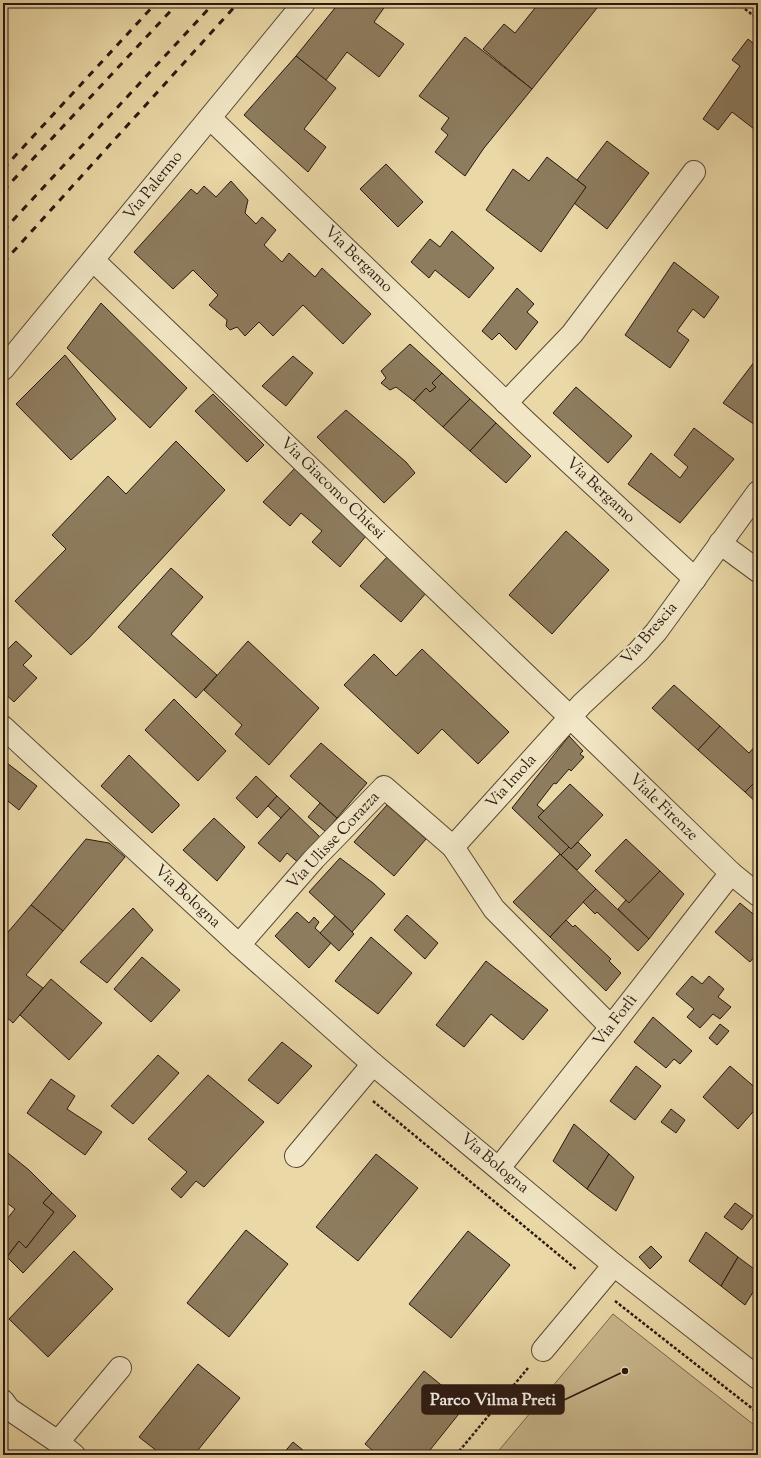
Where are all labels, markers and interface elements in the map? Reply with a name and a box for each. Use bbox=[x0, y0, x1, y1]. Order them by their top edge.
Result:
street label: Via Palermo bbox=[119, 146, 189, 226]
street label: Via Bergamo bbox=[318, 221, 398, 299]
street label: Via Giacomo Chiesi bbox=[274, 433, 390, 546]
street label: Via Bergamo bbox=[560, 453, 640, 530]
street label: Via Brescia bbox=[616, 597, 684, 670]
street label: Via Imola bbox=[481, 749, 543, 814]
street label: Viale Firenze bbox=[623, 769, 703, 847]
street label: Via Ulisse Corazza bbox=[282, 786, 386, 895]
street label: Via Bologna bbox=[149, 860, 226, 934]
street label: Via Forlì bbox=[588, 990, 644, 1052]
street label: Via Bologna bbox=[455, 1128, 534, 1200]
callout: Parco Vilma Preti bbox=[422, 1385, 564, 1414]
text: Parco Vilma Preti bbox=[430, 1389, 556, 1413]

